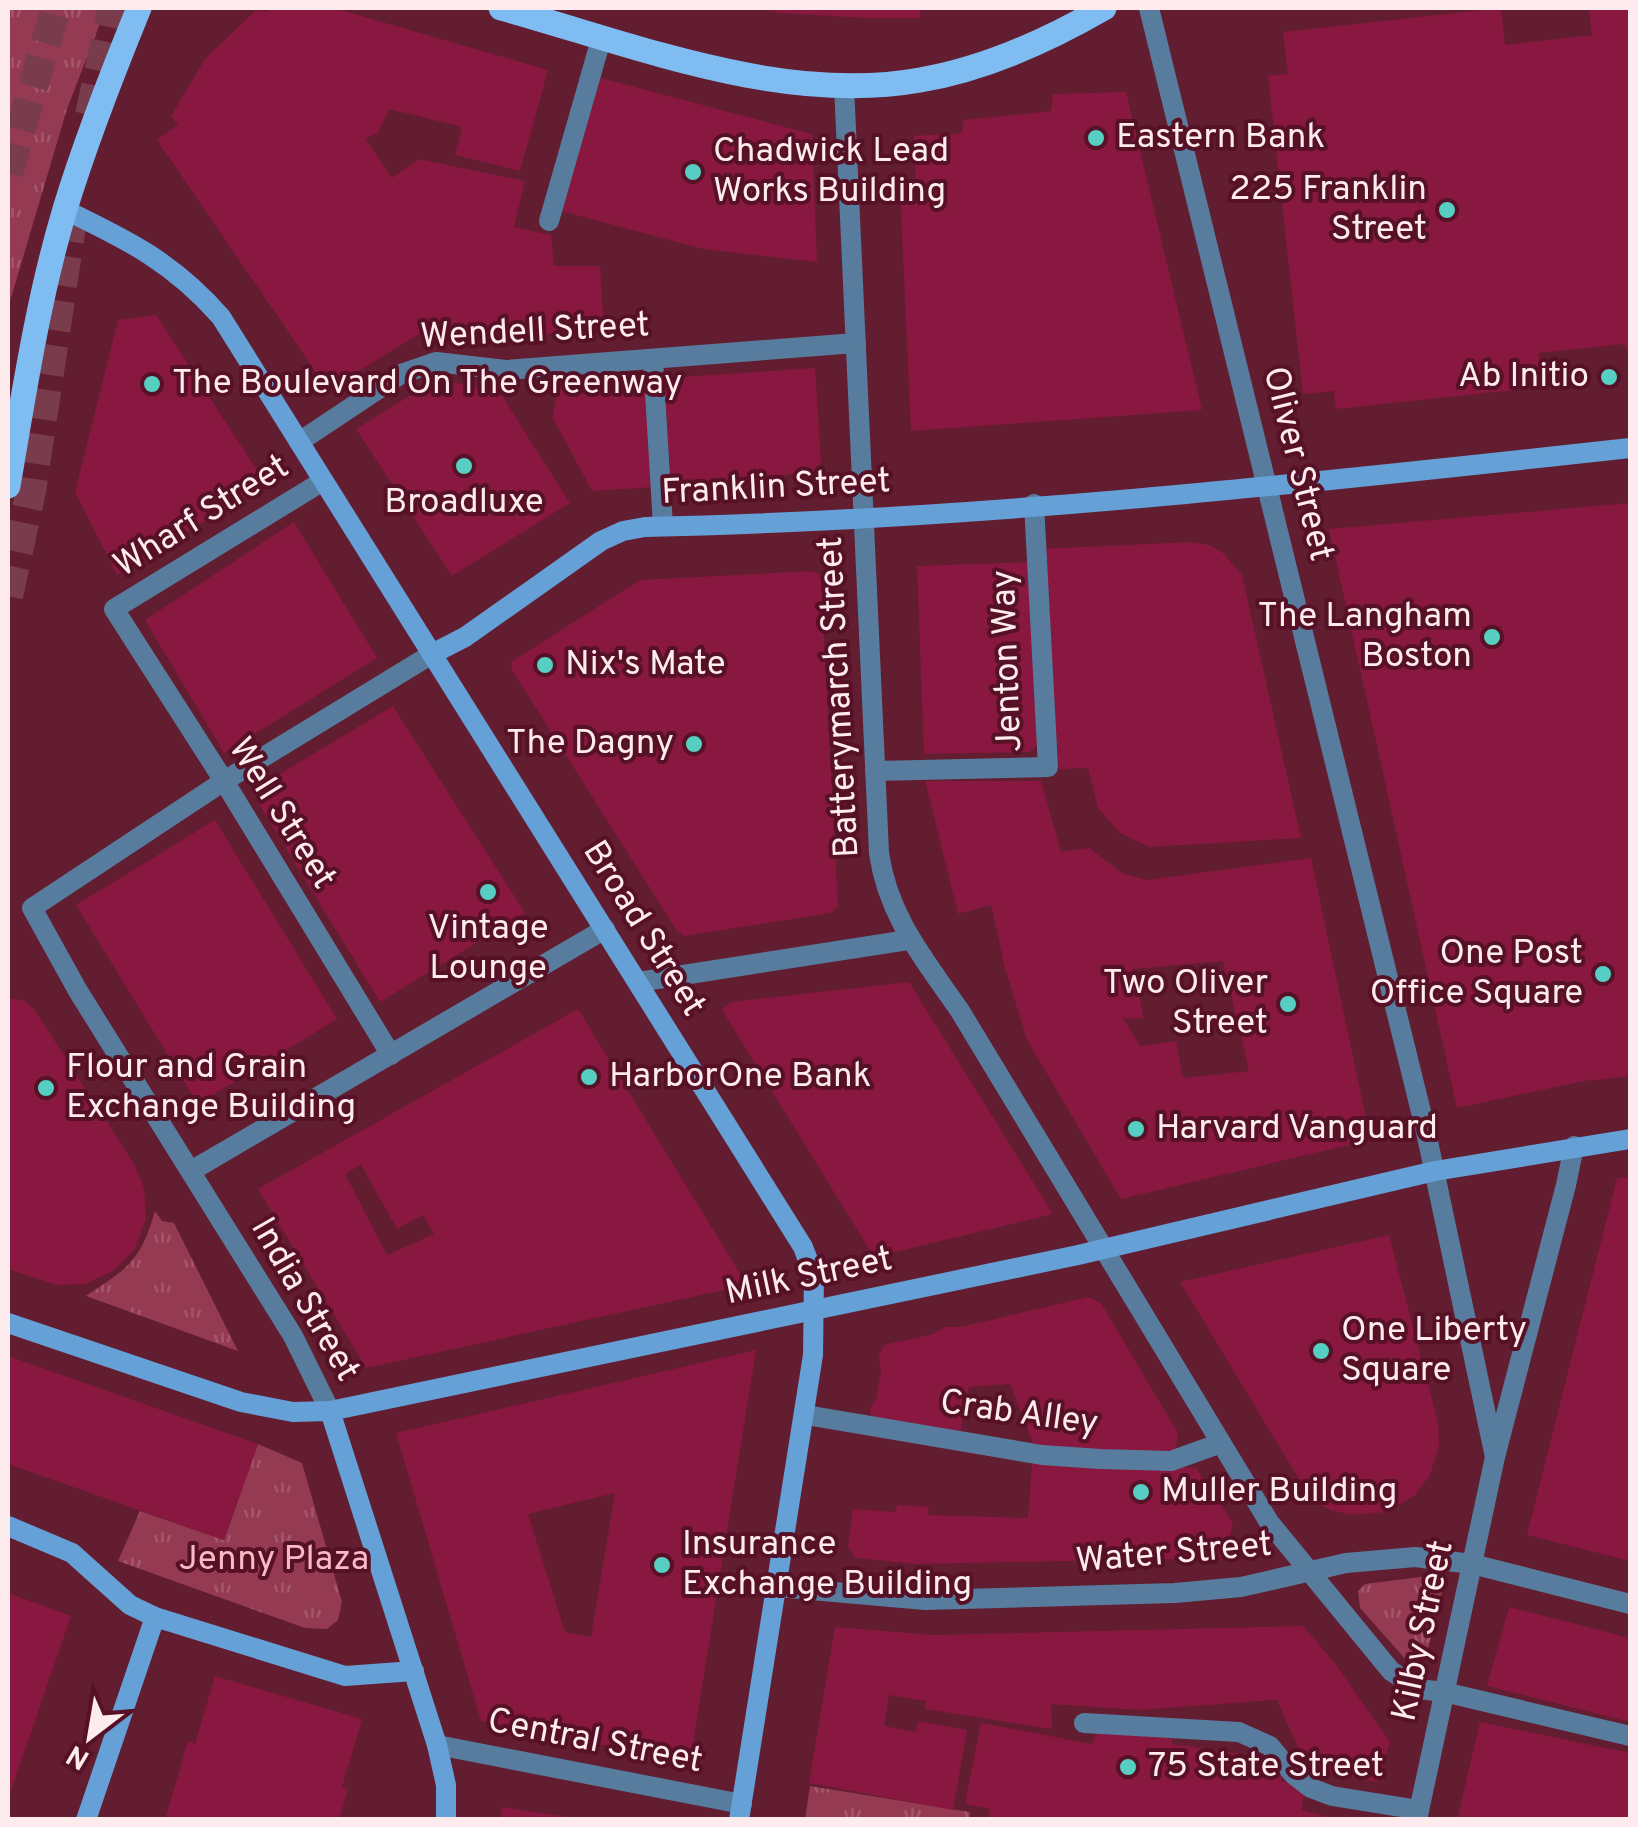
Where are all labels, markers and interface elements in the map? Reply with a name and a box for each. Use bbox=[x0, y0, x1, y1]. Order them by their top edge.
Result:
place label: Eastern Bank bbox=[1116, 116, 1325, 160]
marker: Eastern Bank bbox=[1085, 127, 1107, 149]
place label: Chadwick Lead Works Building bbox=[713, 130, 949, 214]
marker: Chadwick Lead Works Building bbox=[682, 161, 704, 183]
place label: 225 Franklin Street bbox=[1229, 168, 1427, 252]
marker: 225 Franklin Street bbox=[1436, 199, 1458, 221]
street label: Wendell Street bbox=[419, 304, 651, 360]
place label: Ab Initio bbox=[1458, 355, 1589, 399]
place label: The Boulevard On The Greenway bbox=[172, 362, 682, 406]
street label: Oliver Street bbox=[1252, 362, 1342, 566]
marker: Ab Initio bbox=[1598, 366, 1620, 388]
marker: The Boulevard On The Greenway bbox=[141, 373, 163, 395]
street label: Wharf Street bbox=[106, 446, 298, 588]
marker: Broadluxe bbox=[453, 455, 475, 477]
street label: Franklin Street bbox=[660, 460, 892, 516]
place label: Broadluxe bbox=[384, 481, 544, 525]
street label: Batterymarch Street bbox=[810, 535, 870, 859]
street label: Jenton Way bbox=[983, 569, 1033, 753]
place label: The Langham Boston bbox=[1258, 595, 1472, 679]
marker: The Langham Boston bbox=[1481, 626, 1503, 648]
place label: Nix's Mate bbox=[565, 643, 726, 687]
marker: Nix's Mate bbox=[534, 654, 556, 676]
place label: The Dagny bbox=[506, 722, 674, 766]
street label: Well Street bbox=[217, 730, 345, 898]
marker: The Dagny bbox=[683, 733, 705, 755]
street label: Broad Street bbox=[572, 833, 714, 1025]
marker: Vintage Lounge bbox=[477, 881, 499, 903]
place label: Vintage Lounge bbox=[427, 907, 549, 991]
place label: One Post Office Square bbox=[1370, 932, 1583, 1016]
place label: Two Oliver Street bbox=[1102, 962, 1268, 1046]
marker: One Post Office Square bbox=[1592, 963, 1614, 985]
marker: Two Oliver Street bbox=[1277, 993, 1299, 1015]
place label: Flour and Grain Exchange Building bbox=[66, 1046, 356, 1130]
place label: HarborOne Bank bbox=[609, 1055, 871, 1099]
marker: HarborOne Bank bbox=[578, 1066, 600, 1088]
marker: Flour and Grain Exchange Building bbox=[35, 1077, 57, 1099]
place label: Harvard Vanguard bbox=[1156, 1107, 1438, 1151]
marker: Harvard Vanguard bbox=[1125, 1118, 1147, 1140]
street label: India Street bbox=[240, 1210, 368, 1390]
street label: Milk Street bbox=[722, 1238, 896, 1316]
place label: One Liberty Square bbox=[1341, 1309, 1527, 1393]
marker: One Liberty Square bbox=[1310, 1340, 1332, 1362]
street label: Crab Alley bbox=[937, 1381, 1101, 1447]
place label: Muller Building bbox=[1161, 1470, 1397, 1514]
marker: Muller Building bbox=[1130, 1481, 1152, 1503]
place label: Insurance Exchange Building bbox=[682, 1523, 972, 1607]
street label: Water Street bbox=[1074, 1524, 1274, 1584]
street label: Kilby Street bbox=[1383, 1537, 1465, 1725]
park label: Jenny Plaza bbox=[179, 1538, 369, 1582]
marker: Insurance Exchange Building bbox=[651, 1554, 673, 1576]
north arrow bbox=[40, 1687, 140, 1787]
street label: Central Street bbox=[484, 1700, 706, 1784]
text: N bbox=[61, 1735, 97, 1776]
place label: 75 State Street bbox=[1148, 1745, 1384, 1789]
marker: 75 State Street bbox=[1117, 1756, 1139, 1778]

